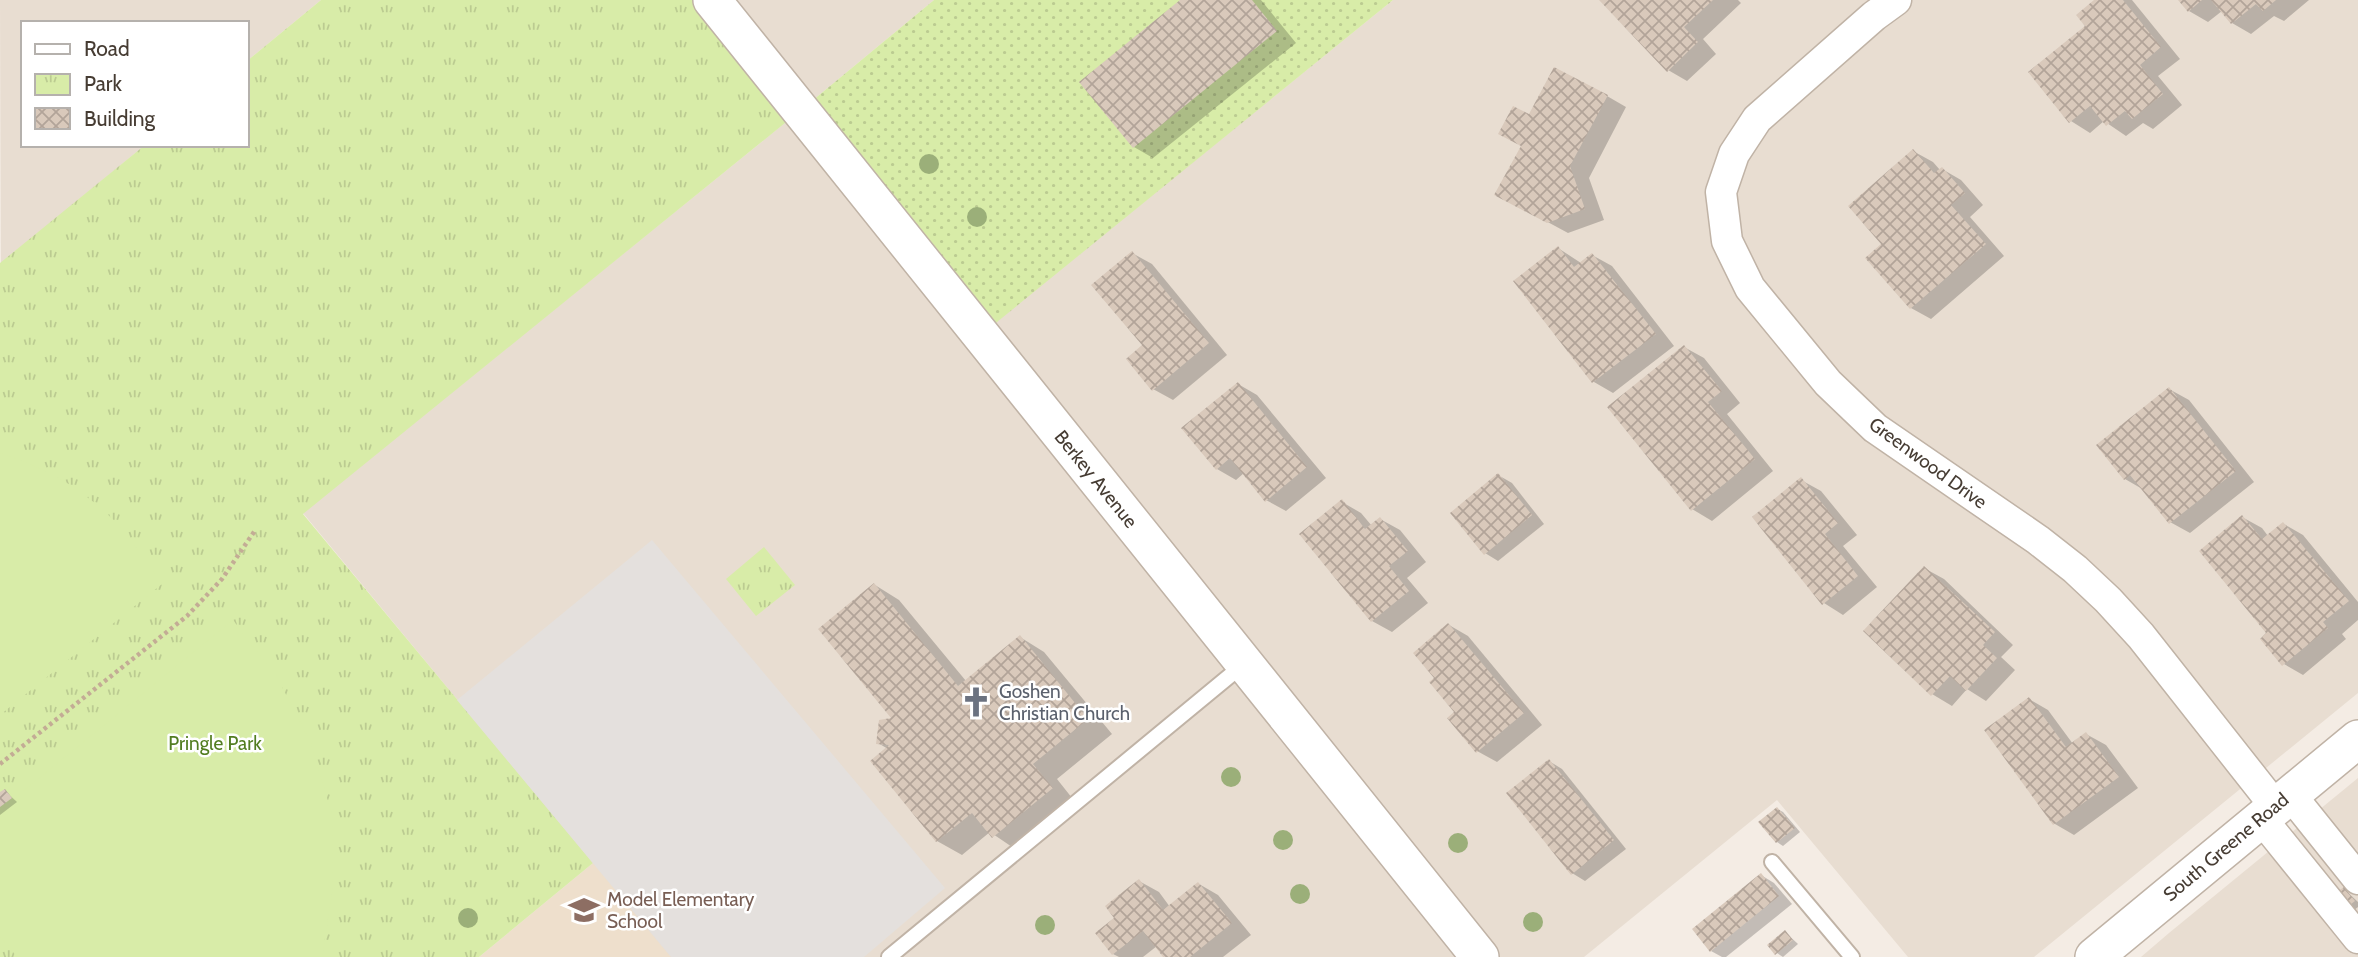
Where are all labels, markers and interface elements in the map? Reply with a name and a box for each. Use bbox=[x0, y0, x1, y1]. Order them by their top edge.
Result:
legend bbox=[21, 21, 248, 147]
text: Road bbox=[84, 36, 130, 61]
text: Park bbox=[84, 71, 122, 96]
text: Building bbox=[84, 106, 156, 131]
street label: Greenwood Drive bbox=[1864, 412, 1992, 514]
street label: Berkey Avenue bbox=[1050, 426, 1143, 533]
place label: Goshen Christian Church bbox=[999, 680, 1130, 725]
church icon: Goshen Christian Church bbox=[959, 685, 993, 719]
park label: Pringle Park bbox=[168, 732, 262, 755]
street label: South Greene Road bbox=[2159, 788, 2293, 906]
place label: Model Elementary School bbox=[607, 888, 755, 933]
school or university icon: Model Elementary School bbox=[567, 893, 601, 927]

